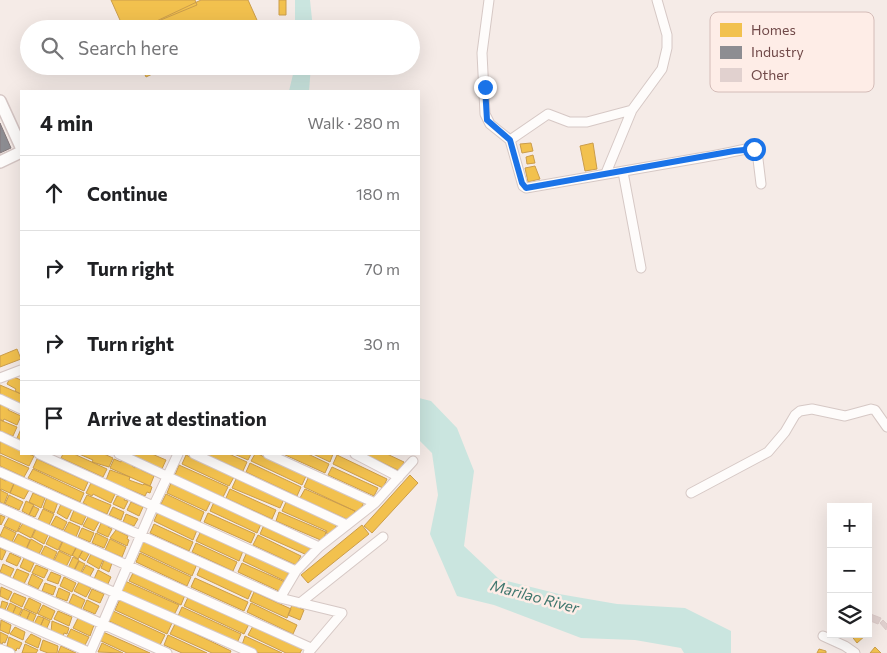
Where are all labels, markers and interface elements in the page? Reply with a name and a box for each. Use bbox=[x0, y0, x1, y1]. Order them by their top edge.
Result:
legend bbox=[710, 12, 874, 92]
search box bbox=[20, 20, 420, 75]
text: Homes bbox=[751, 21, 796, 38]
icon: search bbox=[38, 34, 66, 62]
text: Search here bbox=[78, 36, 178, 59]
text: Industry bbox=[751, 43, 804, 60]
text: Other bbox=[751, 66, 790, 83]
route end bbox=[474, 76, 497, 99]
text: 4 min bbox=[40, 110, 93, 135]
text: Walk · 280 m bbox=[308, 113, 400, 132]
route start bbox=[743, 138, 766, 161]
icon: ahead bbox=[40, 179, 68, 207]
text: Continue bbox=[87, 182, 167, 205]
text: 180 m bbox=[356, 184, 400, 203]
icon: right bbox=[40, 254, 68, 282]
text: Turn right bbox=[87, 257, 174, 280]
text: 70 m bbox=[364, 259, 400, 278]
icon: right bbox=[40, 329, 68, 357]
text: Turn right bbox=[87, 332, 174, 355]
text: 30 m bbox=[363, 334, 400, 353]
icon: arrive bbox=[40, 404, 68, 432]
text: Arrive at destination bbox=[87, 407, 267, 430]
map controls bbox=[827, 503, 872, 638]
button: + bbox=[827, 503, 872, 548]
button: − bbox=[827, 548, 872, 593]
water label: Marilao River bbox=[489, 576, 582, 617]
button: layers bbox=[827, 593, 872, 638]

